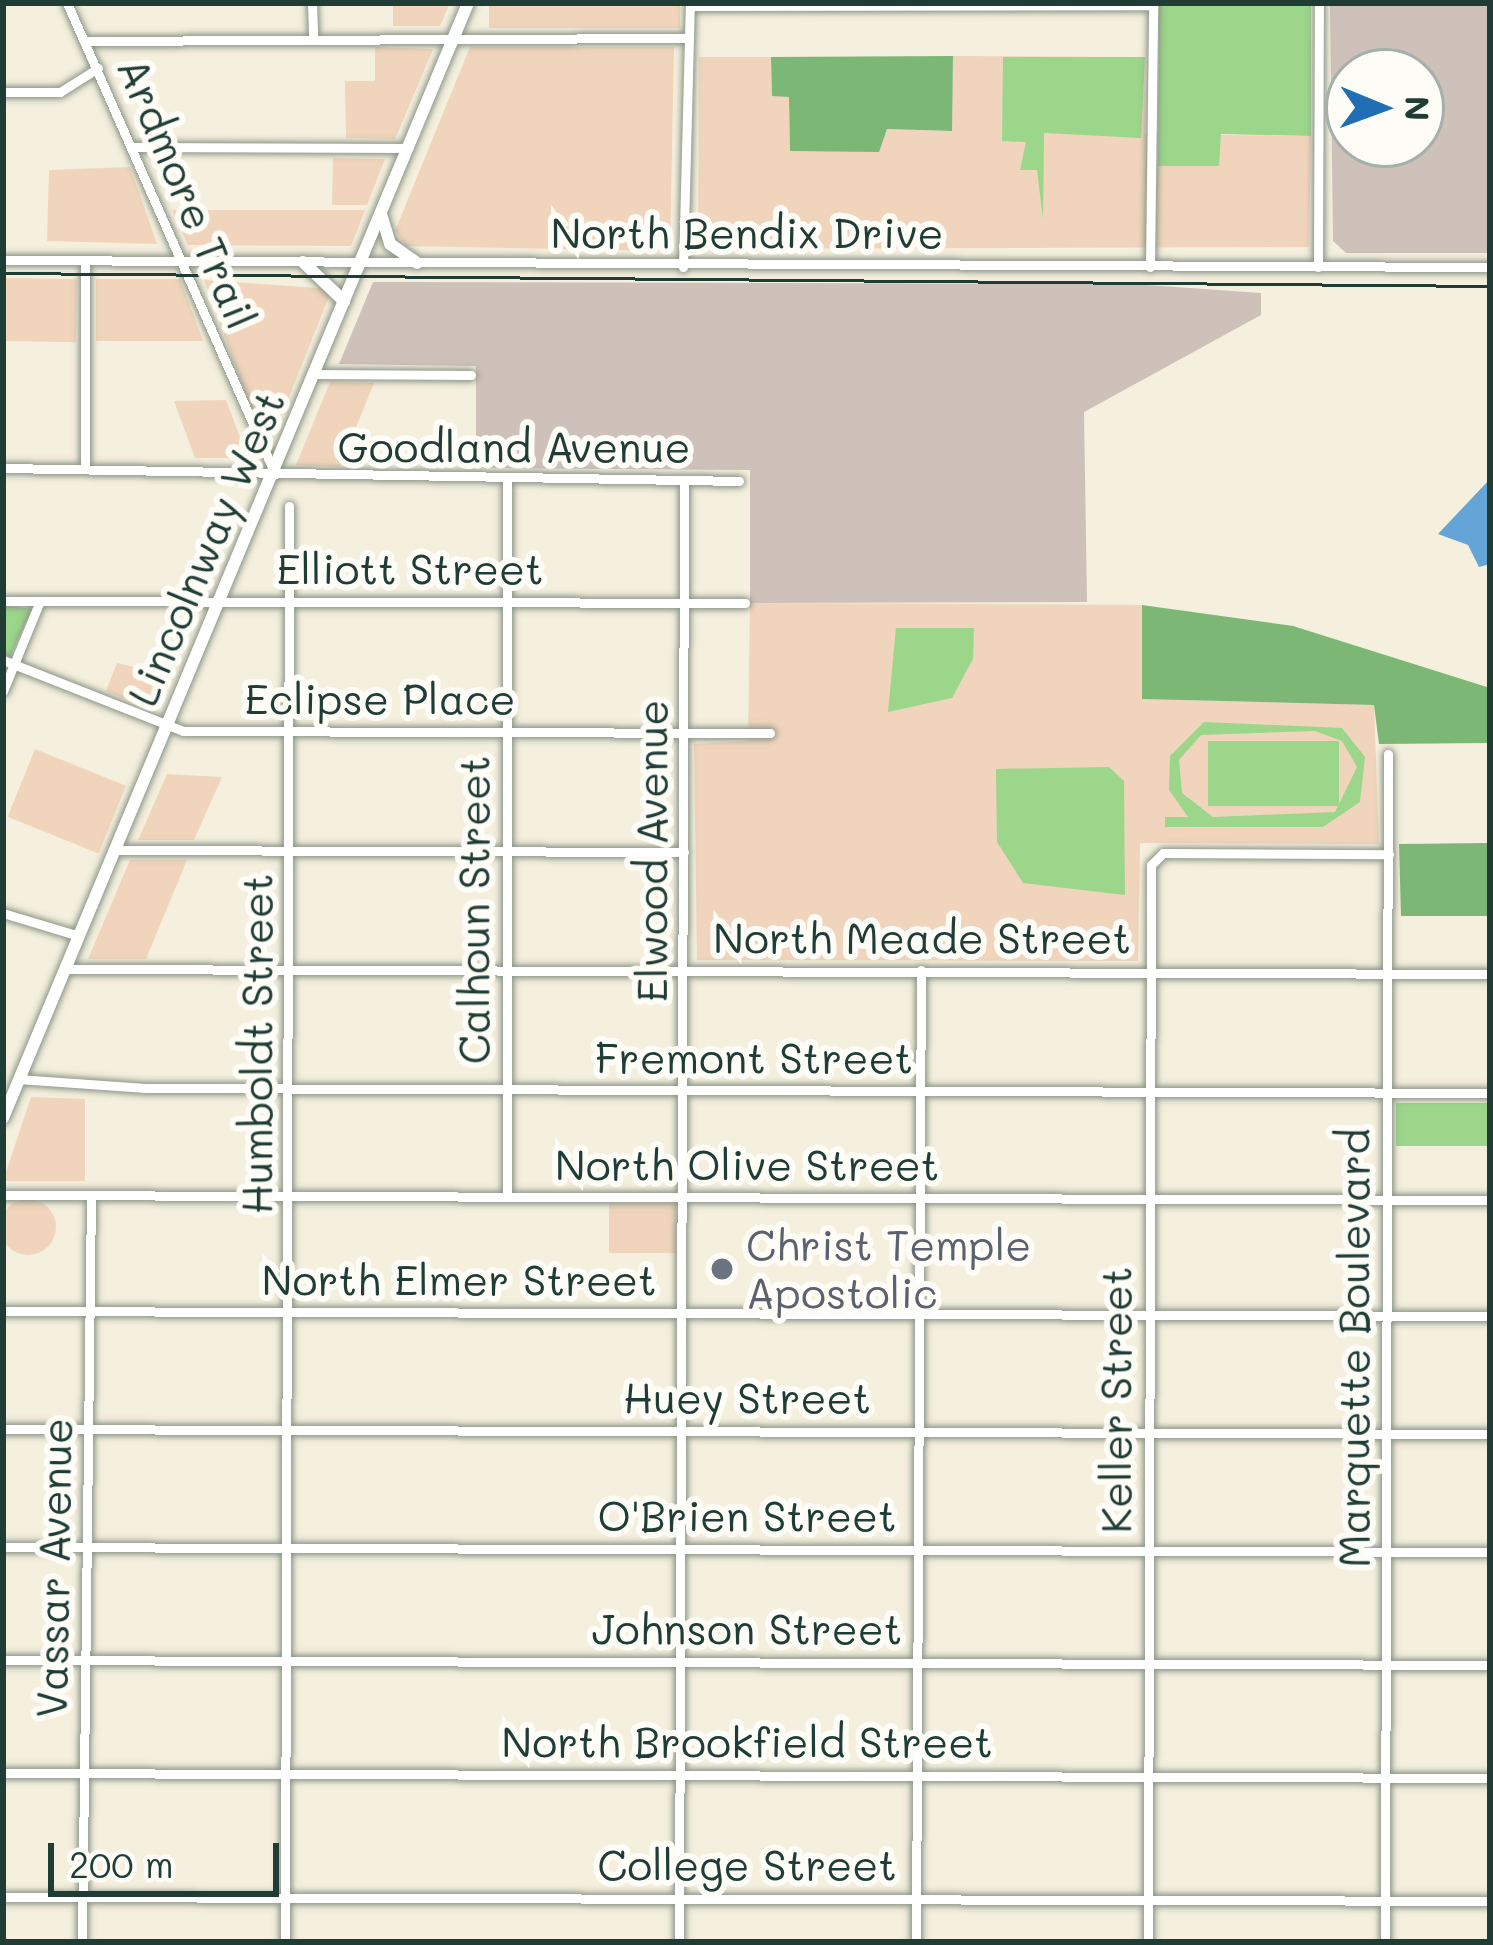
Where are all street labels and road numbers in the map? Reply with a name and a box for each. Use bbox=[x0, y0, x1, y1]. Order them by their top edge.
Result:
street label: Ardmore Trail bbox=[107, 50, 267, 336]
street label: North Bendix Drive bbox=[550, 208, 944, 258]
street label: Lincolnway West bbox=[117, 383, 295, 713]
street label: Goodland Avenue bbox=[338, 422, 690, 472]
street label: Elliott Street bbox=[277, 544, 543, 594]
street label: Eclipse Place bbox=[245, 674, 515, 724]
street label: Elwood Avenue bbox=[627, 700, 677, 1002]
street label: Calhoun Street bbox=[449, 756, 499, 1064]
street label: Humboldt Street bbox=[232, 874, 282, 1214]
street label: North Meade Street bbox=[713, 913, 1131, 963]
street label: Fremont Street bbox=[595, 1033, 913, 1083]
street label: Marquette Boulevard bbox=[1329, 1128, 1379, 1568]
street label: North Olive Street bbox=[555, 1140, 939, 1190]
street label: North Elmer Street bbox=[262, 1255, 656, 1305]
street label: Keller Street bbox=[1091, 1267, 1141, 1533]
street label: Huey Street bbox=[623, 1373, 871, 1423]
street label: Vassar Avenue bbox=[26, 1418, 82, 1718]
street label: O'Brien Street bbox=[598, 1491, 896, 1541]
street label: Johnson Street bbox=[592, 1604, 902, 1654]
street label: North Brookfield Street bbox=[501, 1717, 993, 1767]
street label: College Street bbox=[597, 1840, 897, 1890]

